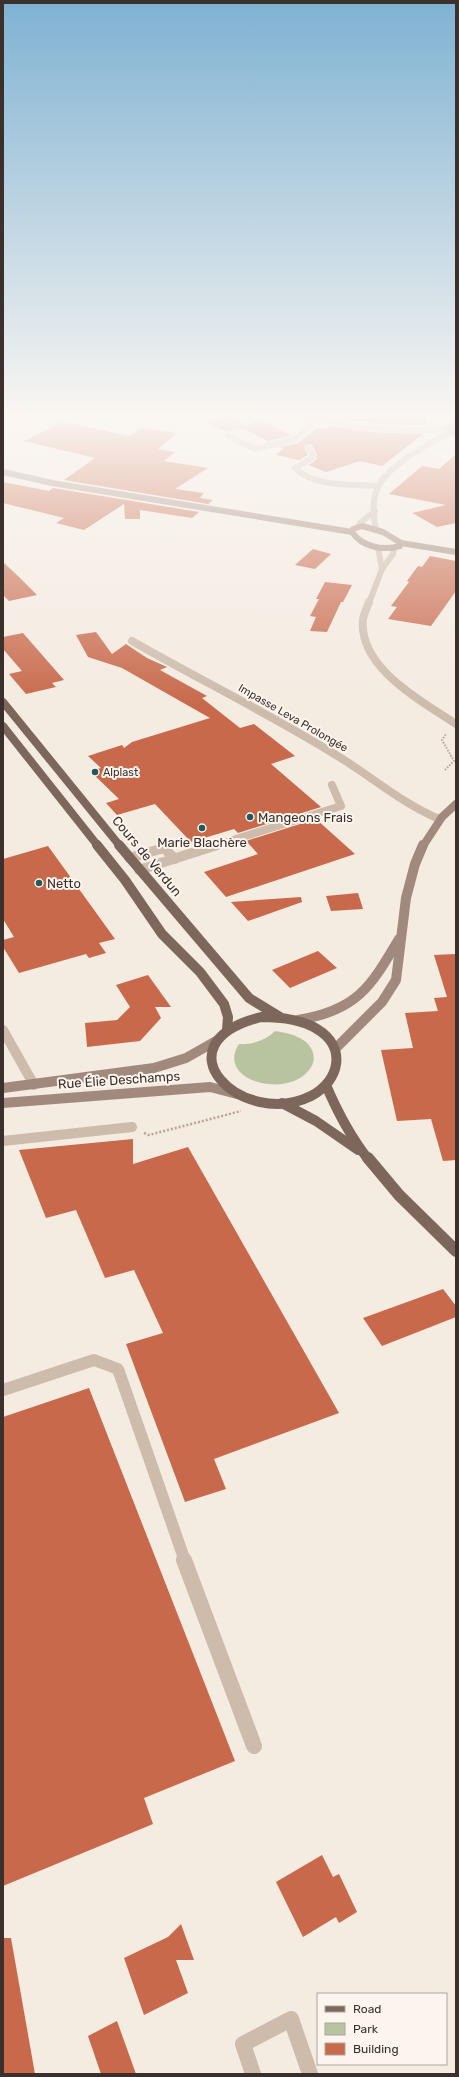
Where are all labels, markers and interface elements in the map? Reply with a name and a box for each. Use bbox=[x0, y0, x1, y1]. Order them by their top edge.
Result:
street label: Impasse Leva Prolongée bbox=[236, 681, 350, 755]
place label: Alplast bbox=[103, 766, 139, 779]
marker: Alplast bbox=[90, 767, 100, 777]
place label: Mangeons Frais bbox=[258, 810, 353, 826]
marker: Mangeons Frais bbox=[245, 812, 255, 822]
street label: Cours de Verdun bbox=[109, 813, 185, 899]
marker: Marie Blachère bbox=[197, 823, 207, 833]
place label: Marie Blachère bbox=[157, 835, 247, 850]
place label: Netto bbox=[47, 876, 81, 891]
marker: Netto bbox=[34, 878, 44, 888]
street label: Rue Élie Deschamps bbox=[57, 1068, 181, 1092]
legend bbox=[317, 1993, 447, 2065]
text: Road bbox=[353, 2002, 381, 2016]
text: Park bbox=[353, 2022, 379, 2036]
text: Building bbox=[353, 2042, 399, 2056]

